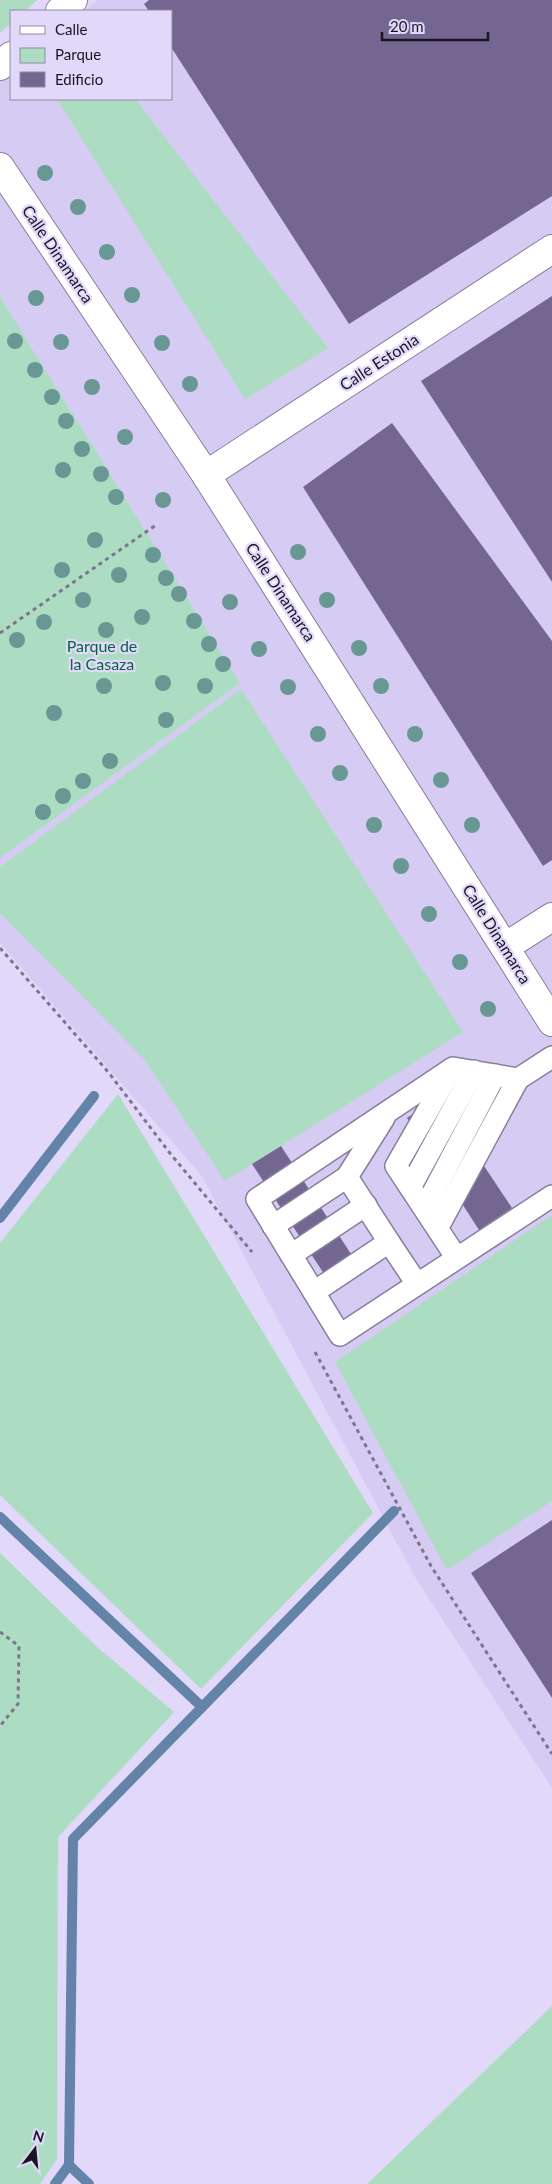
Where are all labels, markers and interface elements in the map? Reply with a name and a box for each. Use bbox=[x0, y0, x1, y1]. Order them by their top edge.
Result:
legend bbox=[10, 10, 172, 100]
scale bar bbox=[382, 10, 488, 42]
text: 20 m bbox=[390, 17, 424, 35]
text: Calle bbox=[55, 20, 88, 38]
text: Parque bbox=[55, 45, 101, 63]
text: Edificio bbox=[55, 70, 103, 88]
street label: Calle Dinamarca bbox=[19, 201, 98, 306]
street label: Calle Estonia bbox=[336, 329, 422, 394]
street label: Calle Dinamarca bbox=[242, 539, 320, 645]
park label: Parque de la Casaza bbox=[67, 636, 137, 673]
street label: Calle Dinamarca bbox=[459, 881, 536, 987]
north arrow bbox=[10, 2124, 60, 2174]
text: N bbox=[31, 2126, 46, 2146]

